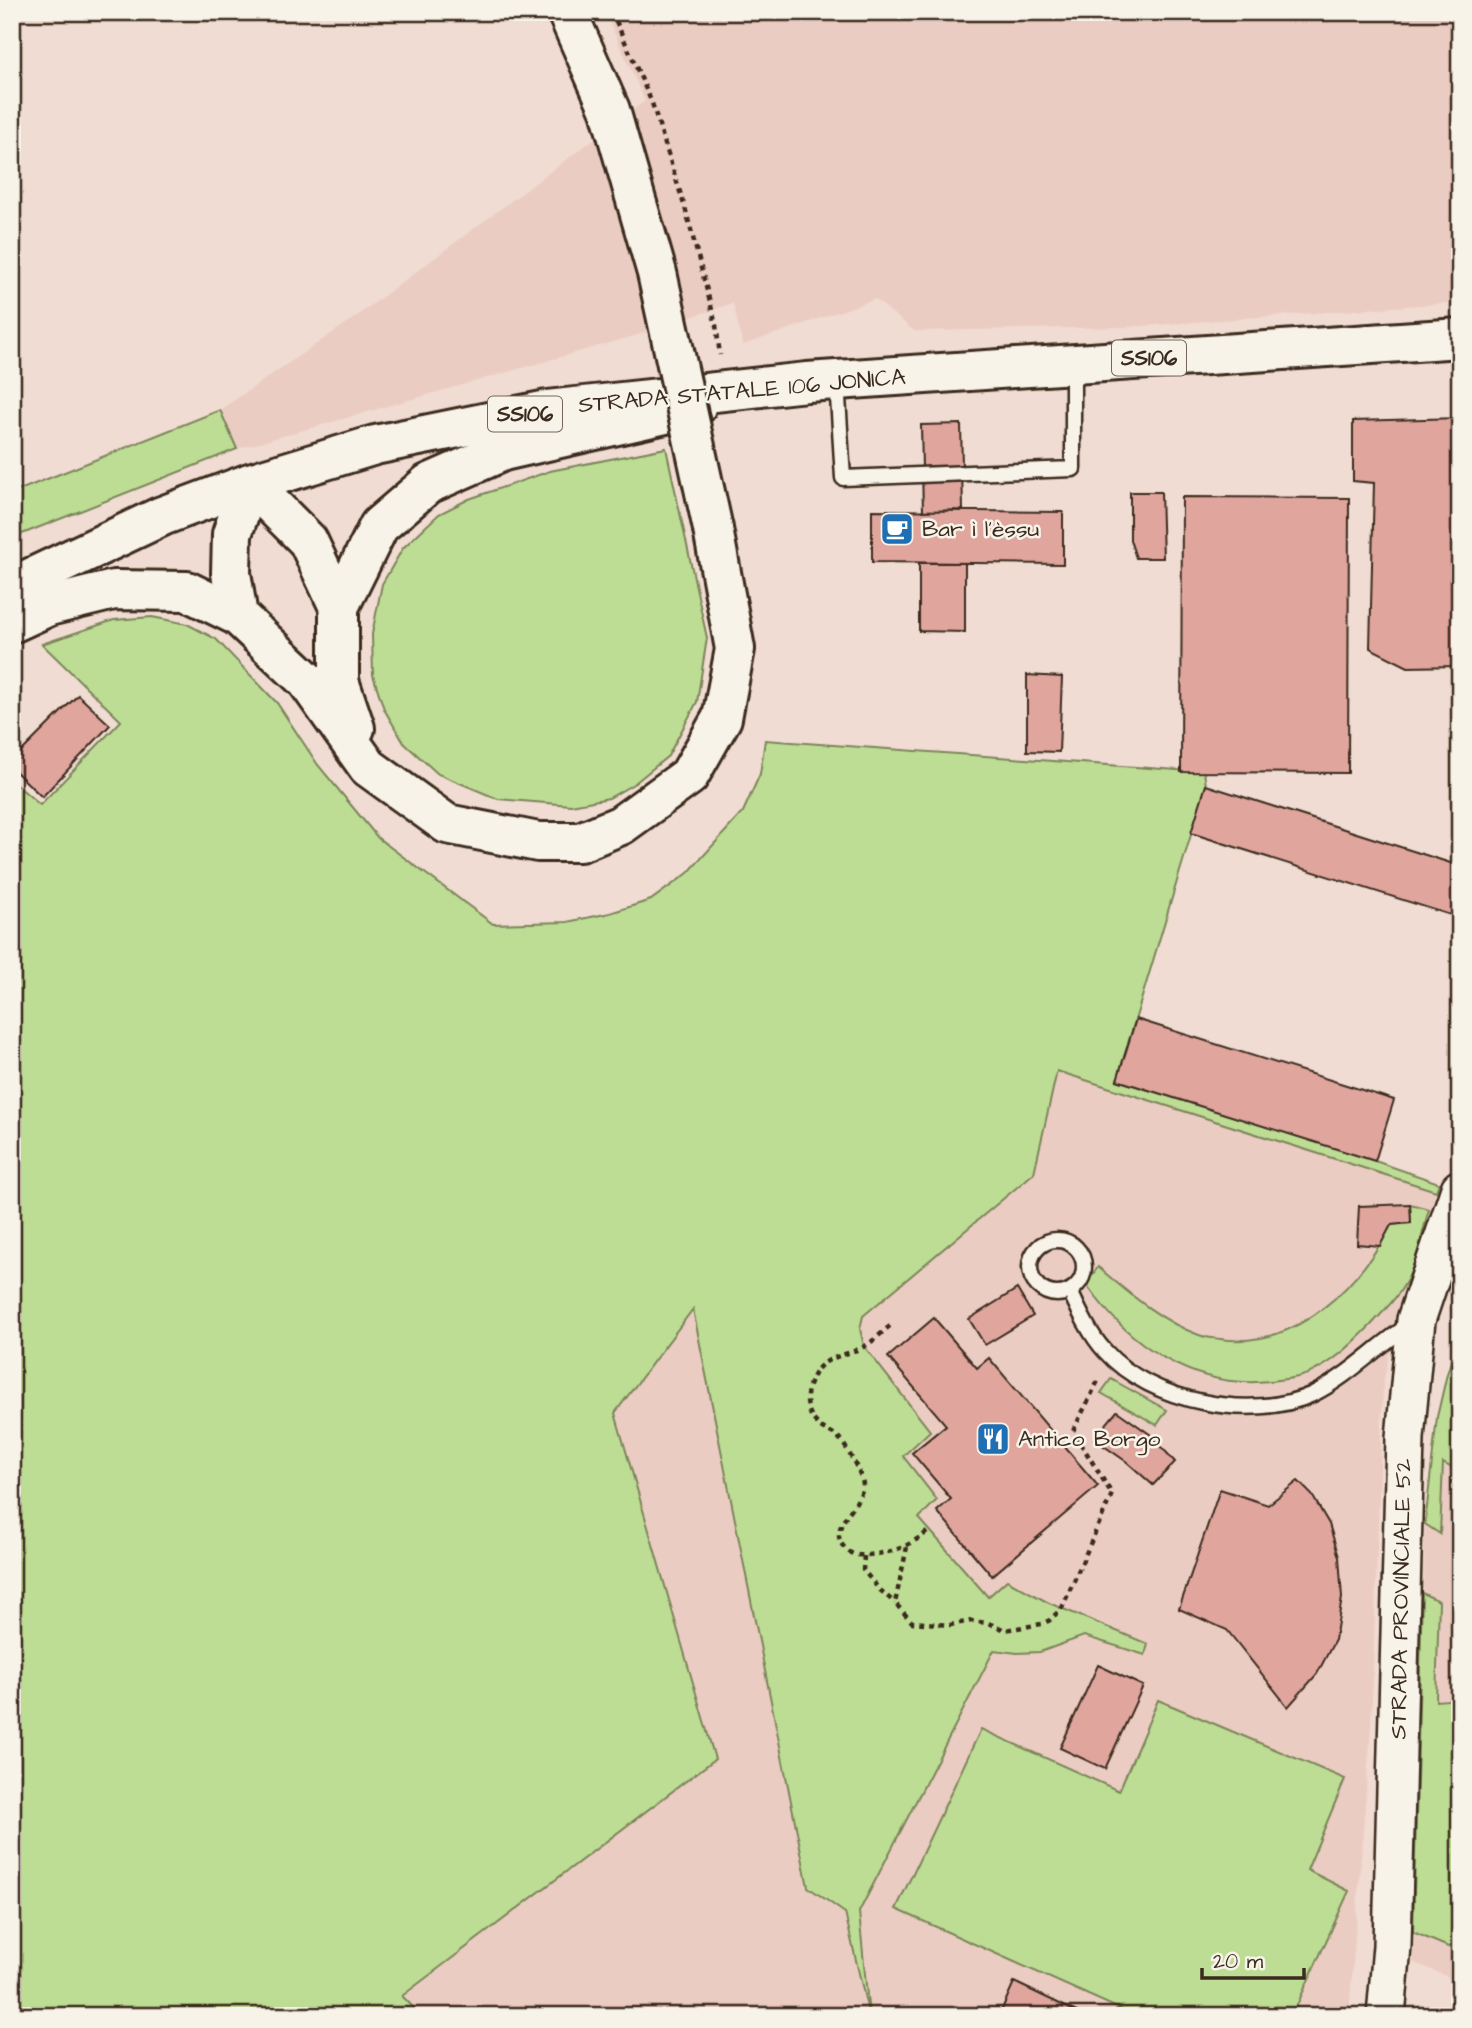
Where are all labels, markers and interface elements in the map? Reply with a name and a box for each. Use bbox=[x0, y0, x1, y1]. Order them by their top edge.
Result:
road number: SS106 bbox=[1112, 340, 1186, 376]
street label: STRADA STATALE 106 JONICA bbox=[577, 361, 907, 421]
road number: SS106 bbox=[488, 396, 562, 432]
cafe icon: Bar ì l'èssu bbox=[878, 510, 916, 548]
place label: Bar ì l'èssu bbox=[922, 513, 1039, 545]
restaurant icon: Antico Borgo bbox=[974, 1420, 1012, 1458]
place label: Antico Borgo bbox=[1018, 1423, 1161, 1456]
street label: STRADA PROVINCIALE 52 bbox=[1383, 1458, 1419, 1740]
scale bar bbox=[1202, 1937, 1304, 1981]
text: 20 m bbox=[1213, 1947, 1264, 1976]

